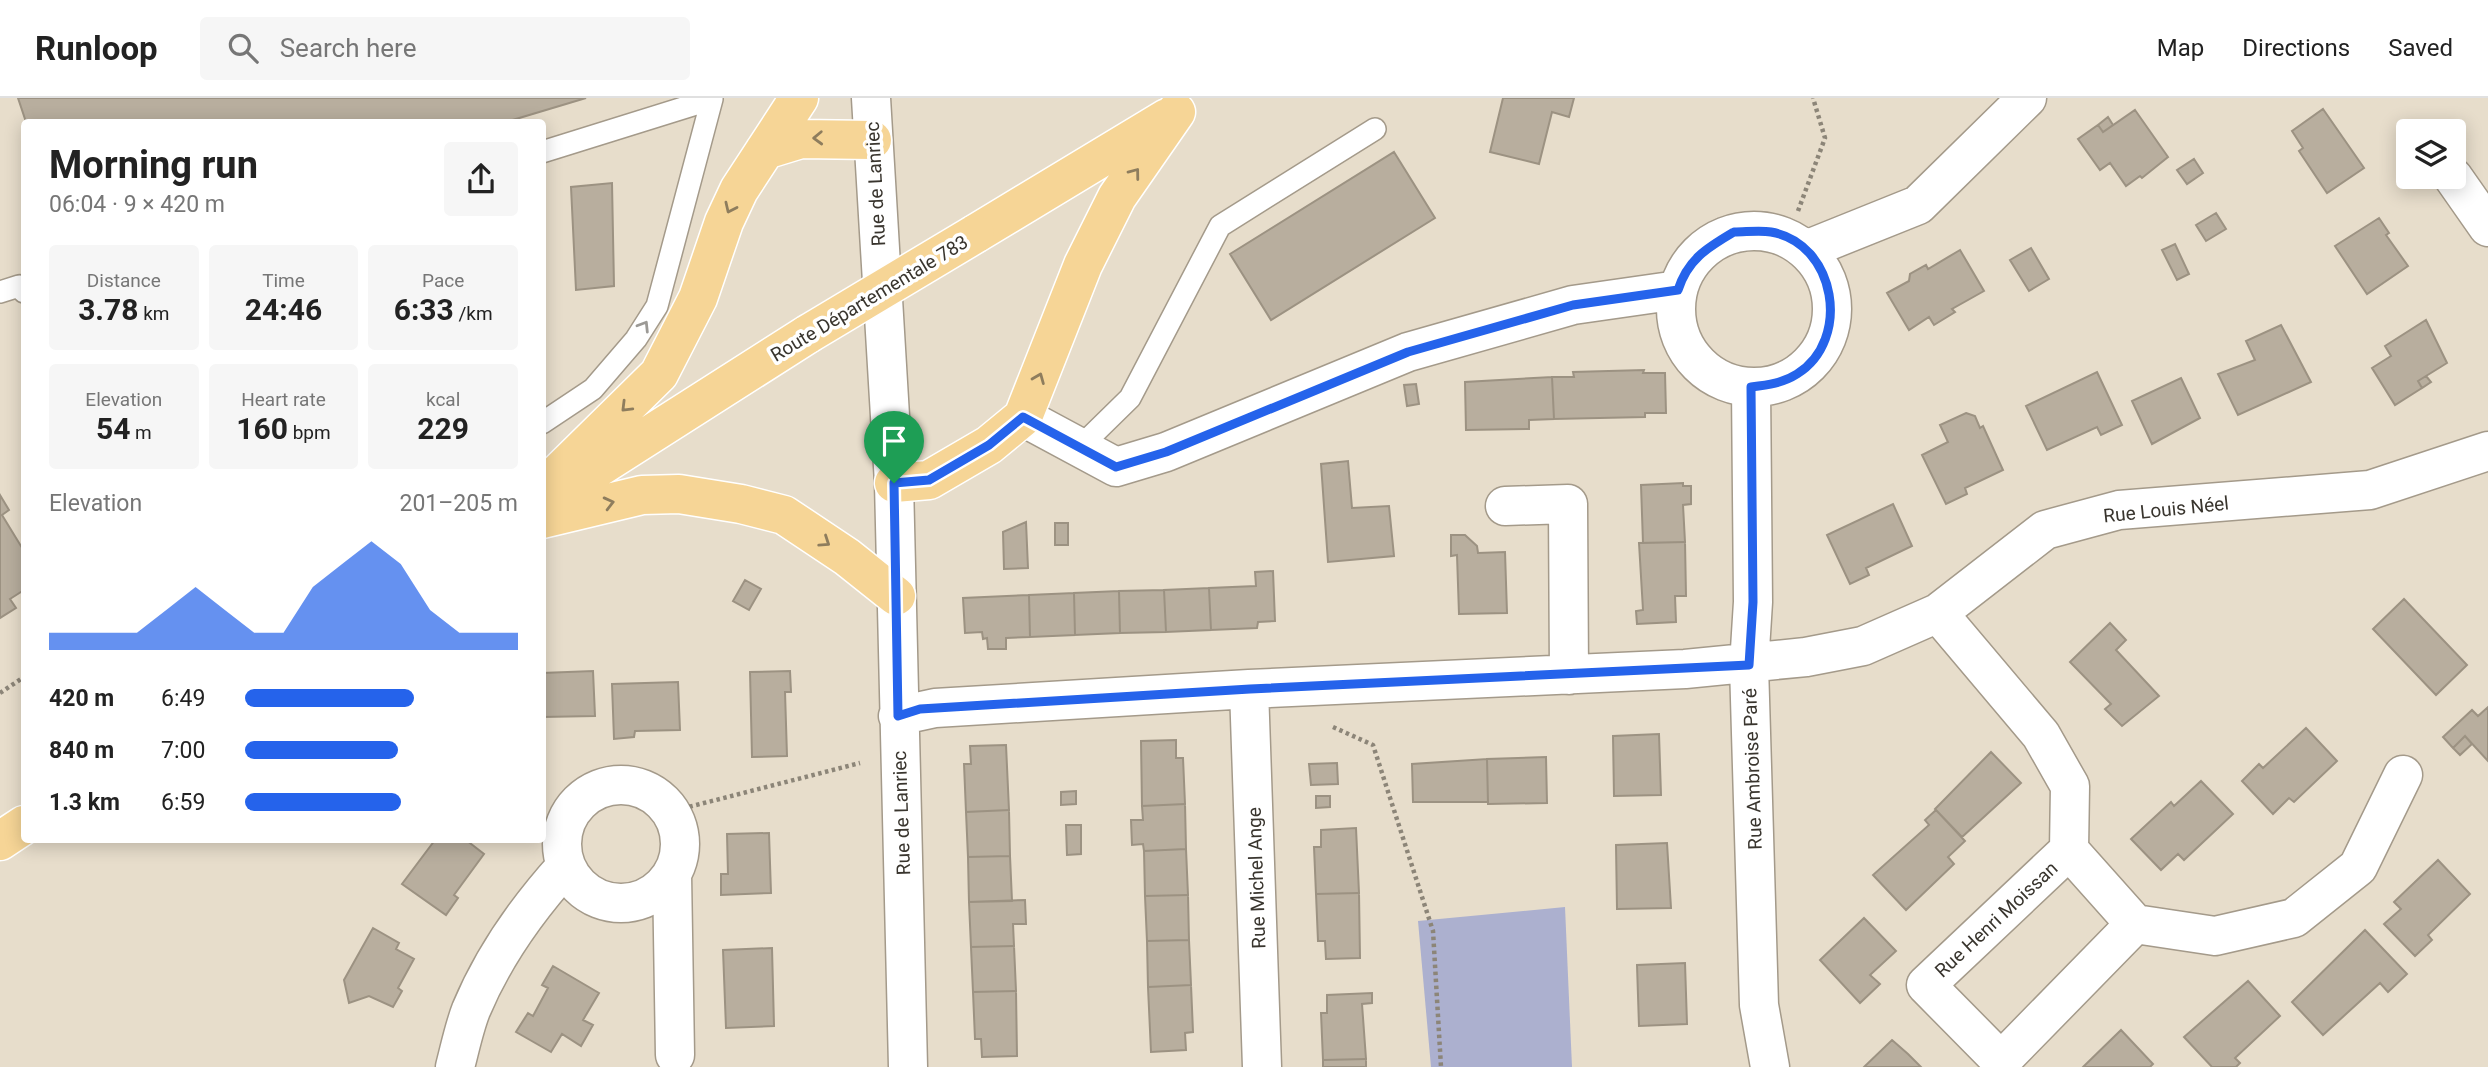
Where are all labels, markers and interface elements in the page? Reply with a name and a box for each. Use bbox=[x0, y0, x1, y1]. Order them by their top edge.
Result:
search box bbox=[200, 17, 690, 80]
text: Runloop bbox=[35, 29, 158, 68]
icon: search bbox=[224, 29, 262, 67]
text: Search here bbox=[280, 33, 416, 63]
text: Map bbox=[2157, 34, 2204, 62]
text: Directions bbox=[2242, 34, 2350, 62]
text: Saved bbox=[2388, 34, 2453, 62]
map controls bbox=[2396, 119, 2466, 189]
button: layers bbox=[2396, 119, 2466, 189]
street label: Rue de Lanriec bbox=[861, 121, 890, 247]
one-way arrow bbox=[812, 130, 823, 145]
button: share bbox=[444, 142, 518, 216]
text: Morning run bbox=[49, 143, 258, 187]
one-way arrow bbox=[1126, 168, 1139, 181]
text: 06:04 · 9 × 420 m bbox=[49, 191, 225, 218]
one-way arrow bbox=[724, 201, 738, 213]
street label: Route Départementale 783 bbox=[766, 230, 972, 366]
text: Distance bbox=[87, 269, 161, 292]
text: Time bbox=[262, 269, 305, 292]
text: Pace bbox=[422, 269, 464, 292]
text: 3.78 bbox=[78, 292, 138, 327]
text: 24:46 bbox=[245, 292, 322, 327]
text: 6:33 bbox=[394, 292, 454, 327]
text: km bbox=[138, 302, 170, 325]
text: /km bbox=[454, 302, 493, 325]
one-way arrow bbox=[636, 321, 649, 334]
one-way arrow bbox=[1030, 373, 1044, 385]
text: Elevation bbox=[85, 388, 162, 411]
text: Heart rate bbox=[241, 388, 326, 411]
text: kcal bbox=[426, 388, 460, 411]
one-way arrow bbox=[621, 399, 634, 412]
text: 54 bbox=[96, 411, 130, 446]
text: 160 bbox=[236, 411, 288, 446]
text: 229 bbox=[417, 411, 469, 446]
pin bbox=[864, 411, 924, 483]
text: m bbox=[130, 421, 152, 444]
text: bpm bbox=[288, 421, 331, 444]
icon: arrive bbox=[875, 422, 913, 460]
text: Elevation bbox=[49, 490, 142, 517]
text: 201–205 m bbox=[399, 490, 518, 517]
street label: Rue Louis Néel bbox=[2102, 491, 2230, 528]
one-way arrow bbox=[603, 497, 615, 511]
one-way arrow bbox=[817, 534, 830, 546]
text: 420 m bbox=[49, 685, 114, 712]
text: 6:49 bbox=[161, 685, 205, 712]
street label: Rue Ambroise Paré bbox=[1738, 688, 1767, 850]
text: 840 m bbox=[49, 737, 114, 764]
text: 7:00 bbox=[161, 737, 205, 764]
street label: Rue de Lanriec bbox=[888, 750, 915, 876]
text: 1.3 km bbox=[49, 789, 120, 816]
text: 6:59 bbox=[161, 789, 205, 816]
street label: Rue Michel Ange bbox=[1243, 807, 1270, 949]
street label: Rue Henri Moissan bbox=[1930, 857, 2062, 982]

